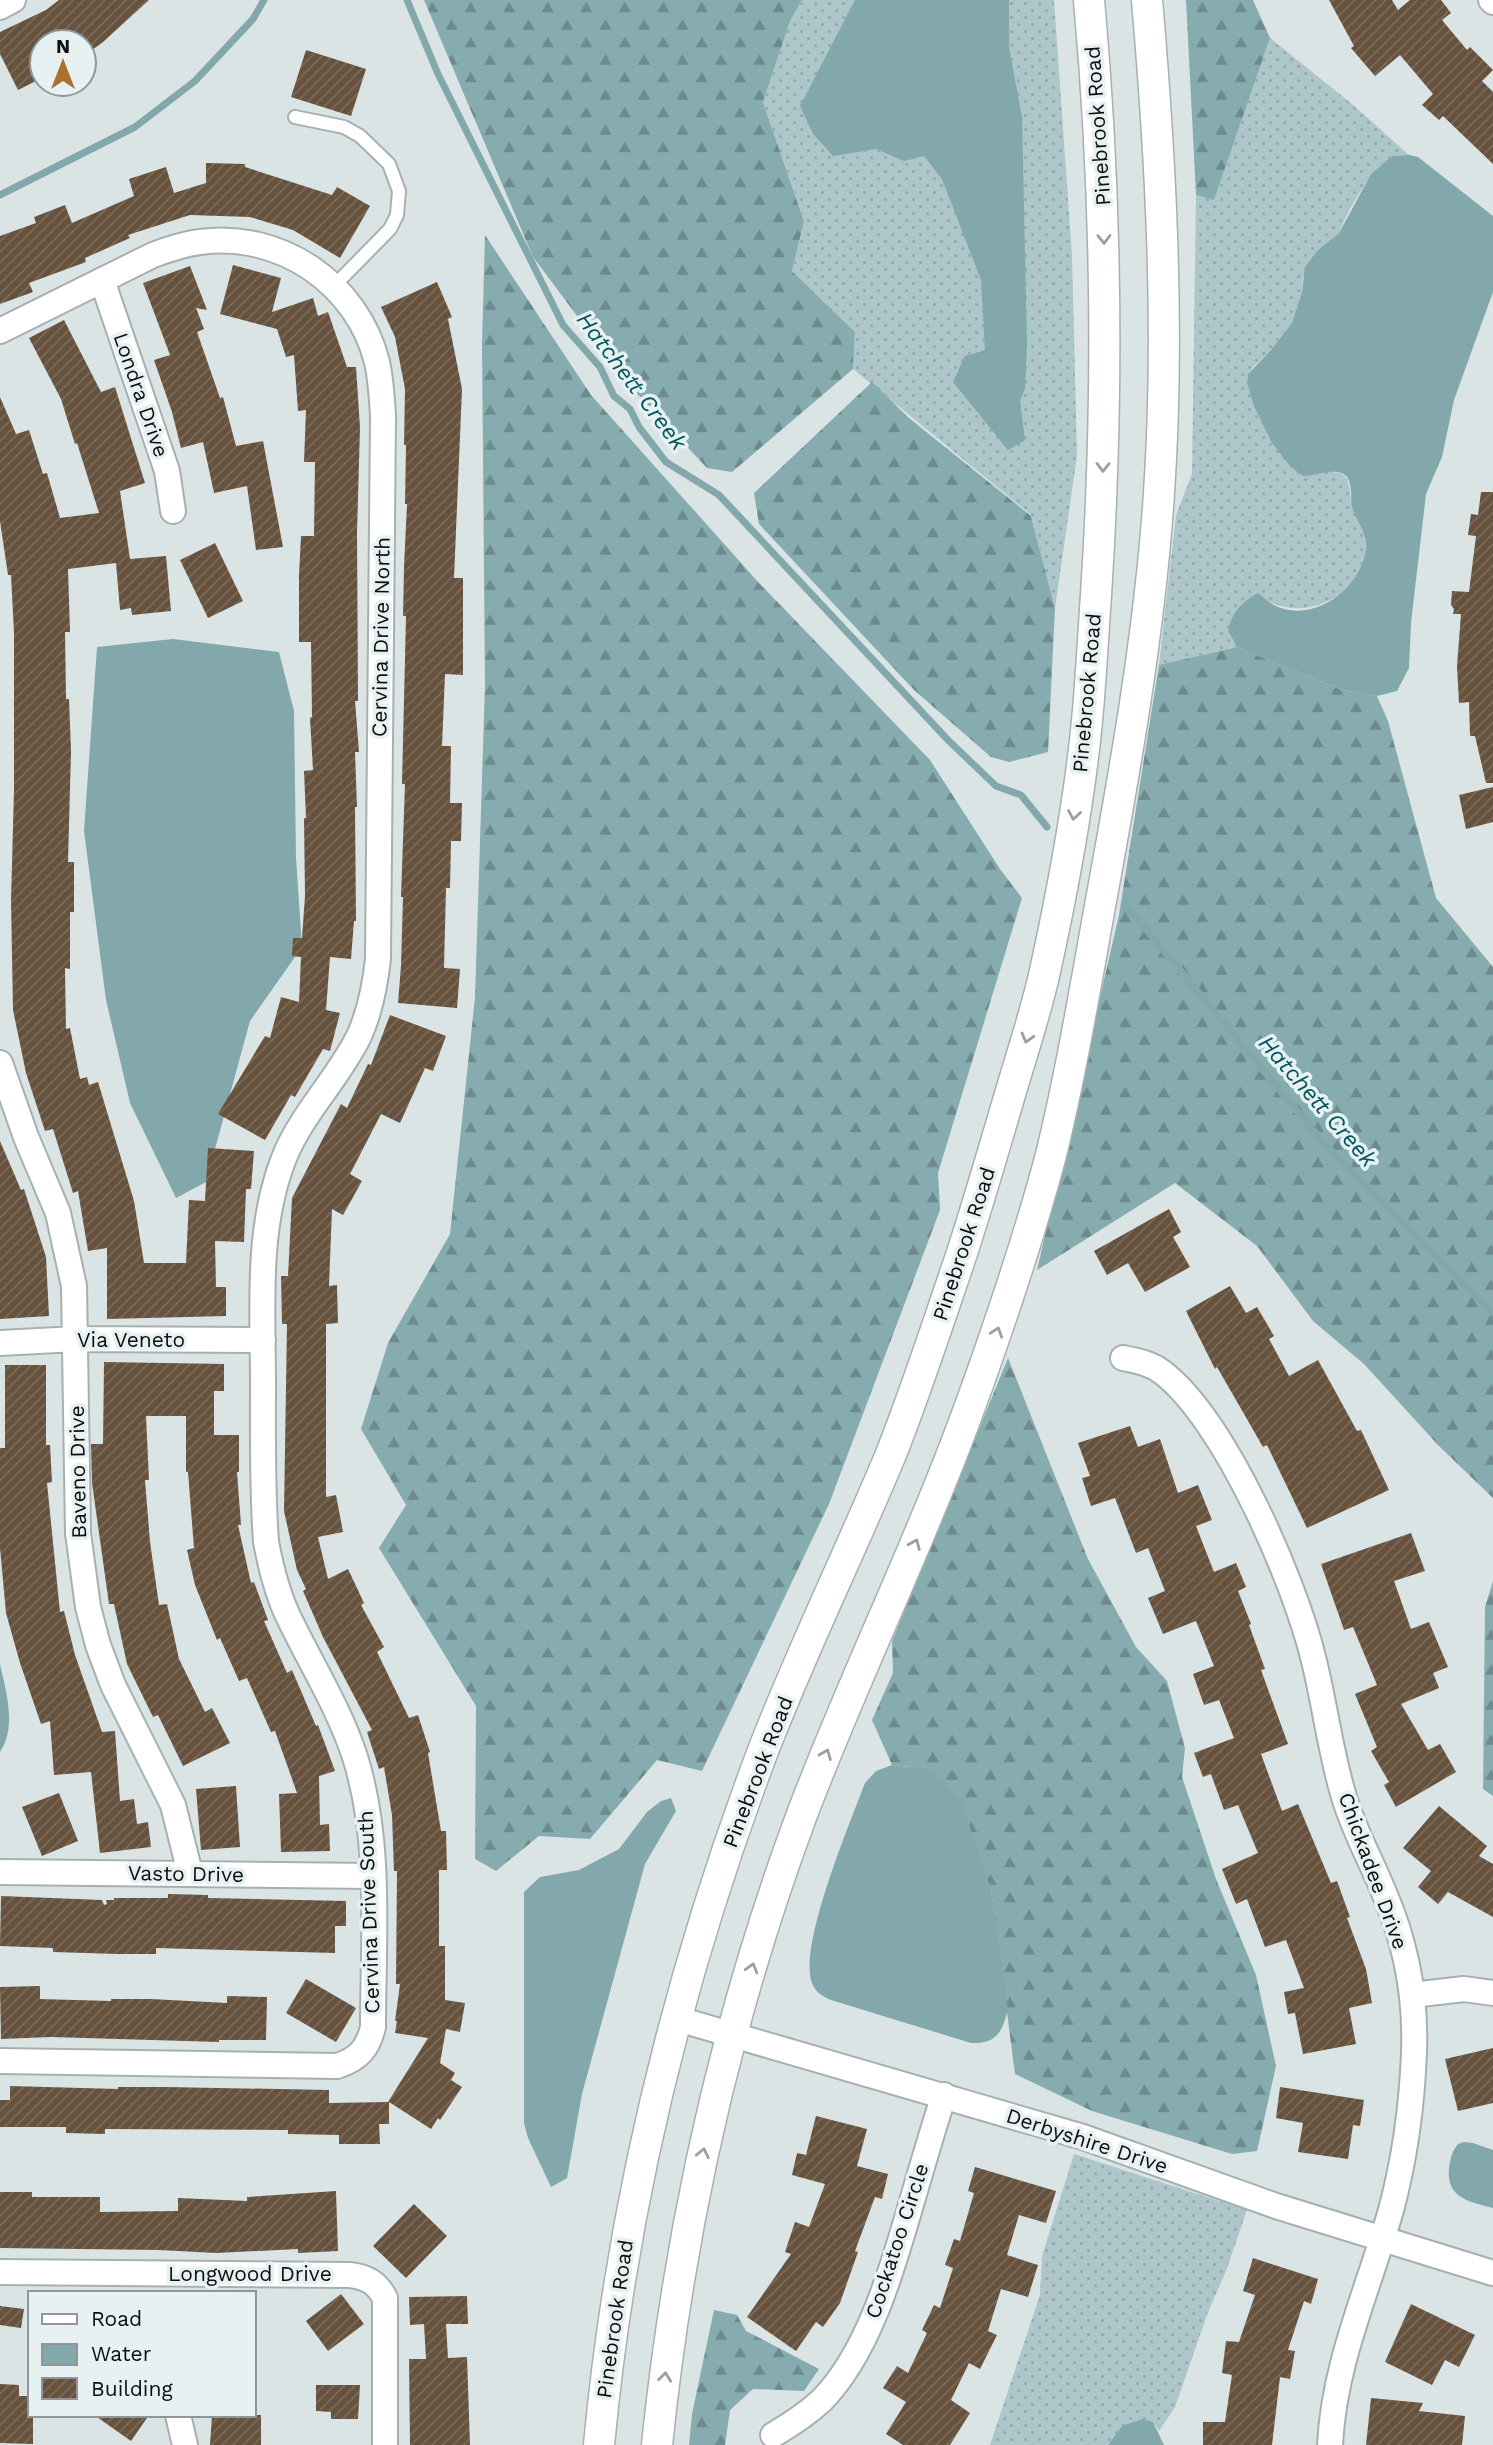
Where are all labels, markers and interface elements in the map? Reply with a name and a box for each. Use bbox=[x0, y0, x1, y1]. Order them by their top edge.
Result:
north arrow bbox=[28, 28, 98, 98]
text: N bbox=[56, 35, 70, 58]
street label: Pinebrook Road bbox=[1079, 45, 1116, 207]
one-way arrow bbox=[1096, 234, 1112, 245]
water label: Hatchett Creek bbox=[571, 307, 693, 457]
street label: Londra Drive bbox=[108, 329, 174, 460]
one-way arrow bbox=[1096, 461, 1111, 472]
street label: Cervina Drive North bbox=[366, 537, 395, 737]
street label: Pinebrook Road bbox=[1067, 612, 1106, 774]
one-way arrow bbox=[1067, 809, 1082, 821]
water label: Hatchett Creek bbox=[1253, 1030, 1383, 1174]
one-way arrow bbox=[1020, 1031, 1035, 1043]
street label: Pinebrook Road bbox=[927, 1164, 1000, 1324]
one-way arrow bbox=[988, 1326, 1003, 1338]
street label: Via Veneto bbox=[77, 1327, 185, 1352]
street label: Baveno Drive bbox=[64, 1405, 91, 1539]
one-way arrow bbox=[907, 1539, 921, 1551]
street label: Pinebrook Road bbox=[717, 1693, 798, 1851]
one-way arrow bbox=[818, 1748, 832, 1760]
street label: Chickadee Drive bbox=[1333, 1789, 1413, 1953]
street label: Cervina Drive South bbox=[352, 1810, 385, 2014]
street label: Vasto Drive bbox=[128, 1860, 244, 1887]
one-way arrow bbox=[743, 1962, 758, 1974]
street label: Derbyshire Drive bbox=[1003, 2103, 1171, 2178]
one-way arrow bbox=[695, 2147, 710, 2159]
street label: Cockatoo Circle bbox=[860, 2160, 933, 2322]
street label: Pinebrook Road bbox=[591, 2238, 638, 2400]
street label: Longwood Drive bbox=[168, 2261, 332, 2286]
legend bbox=[28, 2291, 256, 2417]
text: Road bbox=[91, 2306, 142, 2331]
text: Water bbox=[91, 2341, 152, 2366]
one-way arrow bbox=[657, 2371, 672, 2383]
text: Building bbox=[91, 2376, 173, 2401]

